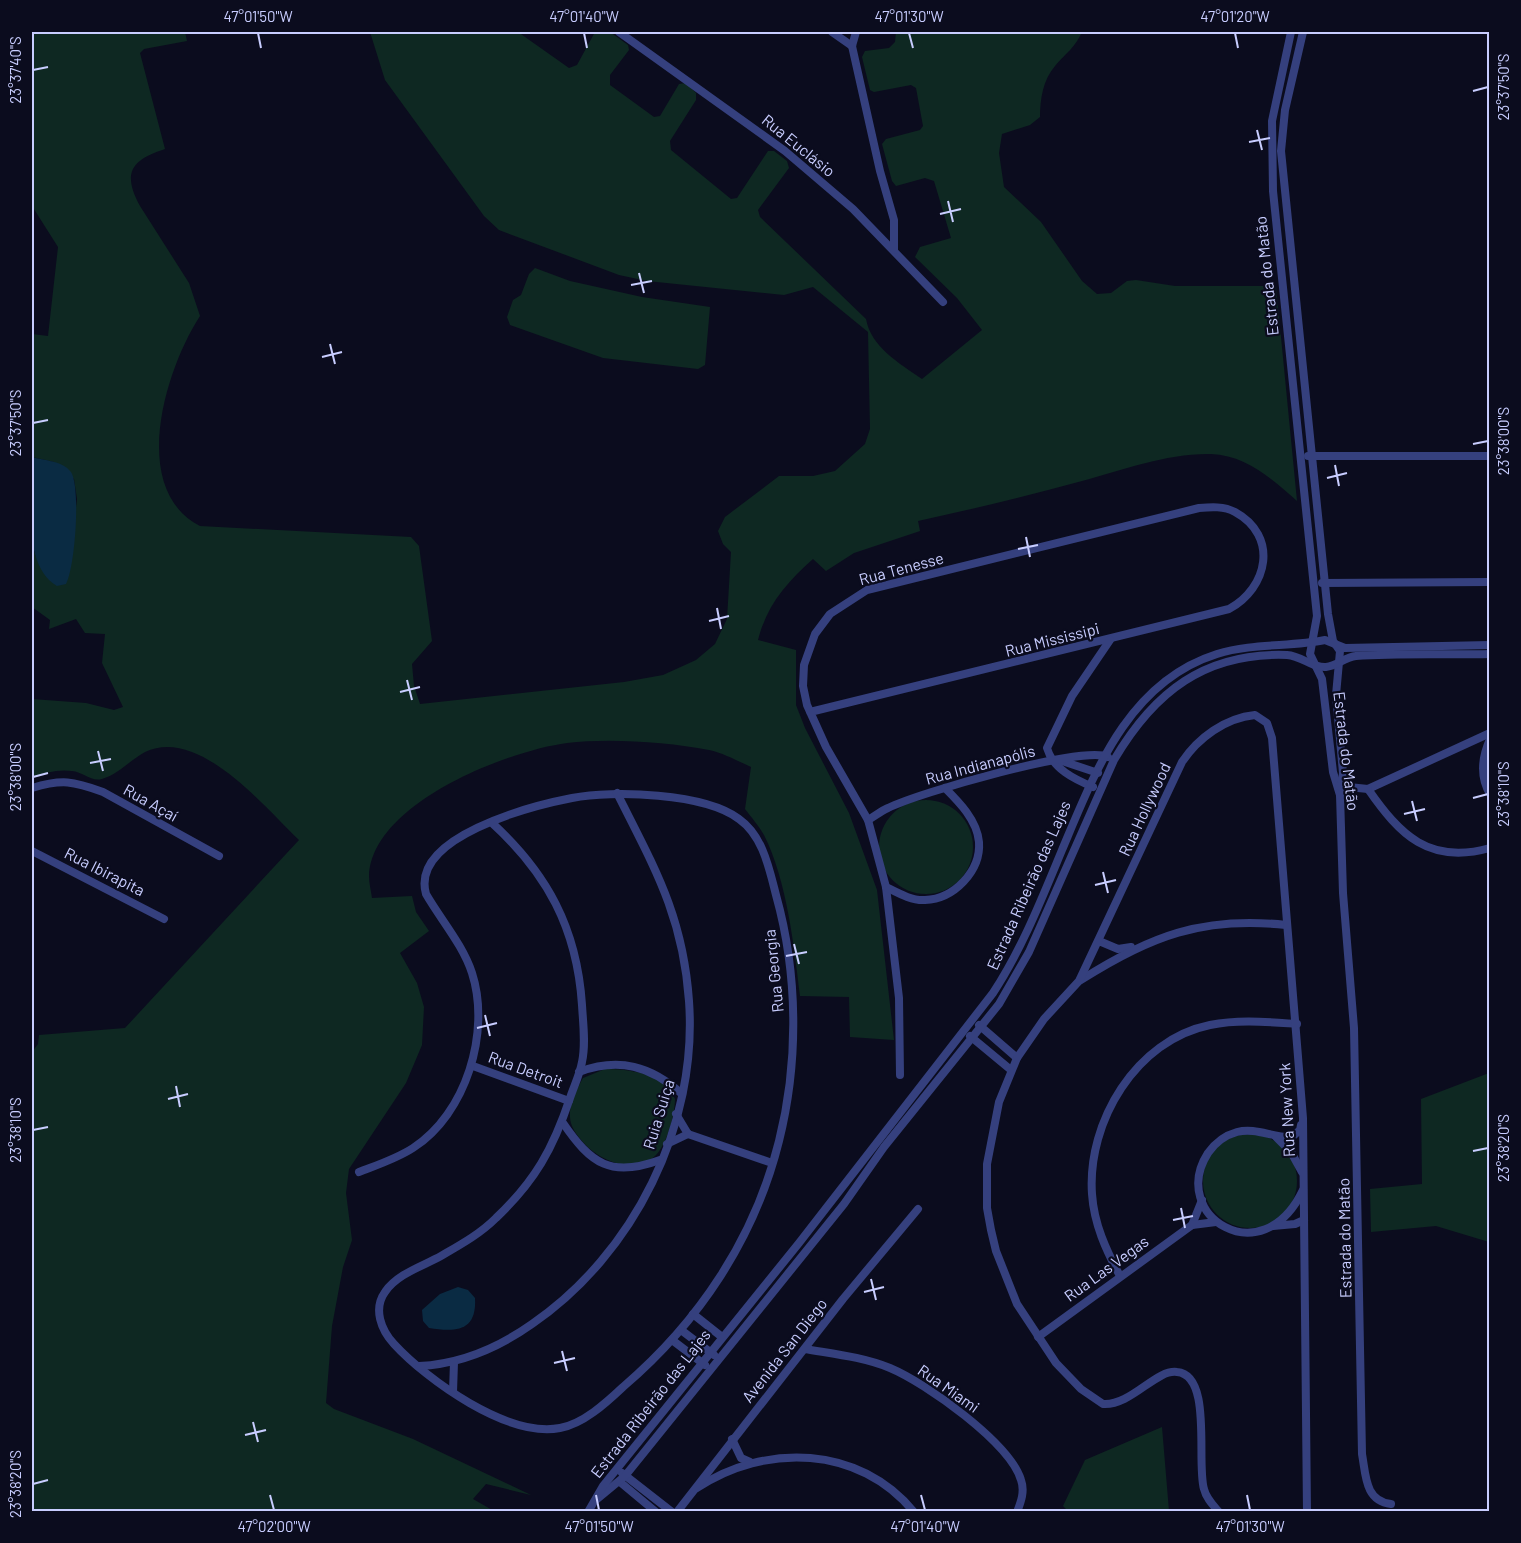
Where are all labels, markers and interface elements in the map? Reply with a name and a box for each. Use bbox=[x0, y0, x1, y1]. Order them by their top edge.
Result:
text: 47°01'50"W bbox=[223, 7, 293, 25]
text: 47°01'40"W bbox=[549, 7, 619, 25]
text: 47°01'30"W bbox=[874, 7, 944, 25]
text: 47°01'20"W bbox=[1200, 7, 1270, 25]
text: 23°37'40"S bbox=[6, 36, 24, 104]
text: 23°37'50"S bbox=[1494, 53, 1512, 121]
street label: Rua Euclásio bbox=[759, 110, 839, 180]
street label: Estrada do Matão bbox=[1250, 215, 1282, 337]
text: 23°37'50"S bbox=[6, 389, 24, 457]
text: 23°38'00"S bbox=[1494, 407, 1512, 475]
street label: Rua Tenesse bbox=[857, 548, 945, 588]
street label: Rua Mississipi bbox=[1003, 618, 1101, 660]
street label: Estrada do Matão bbox=[1330, 690, 1364, 812]
street label: Rua Indianapólis bbox=[923, 740, 1037, 788]
text: 23°38'00"S bbox=[6, 743, 24, 811]
street label: Rua Hollywood bbox=[1114, 759, 1174, 859]
text: 23°38'10"S bbox=[1494, 761, 1512, 827]
street label: Rua Açaí bbox=[121, 779, 182, 825]
street label: Estrada Ribeirão das Lajes bbox=[982, 797, 1074, 973]
street label: Rua Ibirapita bbox=[62, 843, 148, 899]
street label: Rua Georgia bbox=[759, 929, 787, 1013]
street label: Rua Detroit bbox=[486, 1047, 566, 1091]
street label: Rua New York bbox=[1274, 1062, 1298, 1158]
street label: Ruia Suiça bbox=[638, 1077, 678, 1151]
text: 23°38'10"S bbox=[6, 1097, 24, 1163]
text: 23°38'20"S bbox=[1494, 1114, 1512, 1182]
street label: Estrada do Matão bbox=[1333, 1178, 1355, 1298]
street label: Rua Las Vegas bbox=[1060, 1231, 1152, 1305]
street label: Avenida San Diego bbox=[737, 1294, 831, 1406]
street label: Estrada Ribeirão das Lajes bbox=[586, 1325, 714, 1481]
street label: Rua Miami bbox=[915, 1360, 983, 1416]
text: 23°38'20"S bbox=[6, 1450, 24, 1518]
text: 47°02'00"W bbox=[237, 1517, 311, 1535]
text: 47°01'50"W bbox=[564, 1517, 634, 1535]
text: 47°01'40"W bbox=[890, 1517, 960, 1535]
text: 47°01'30"W bbox=[1215, 1517, 1285, 1535]

